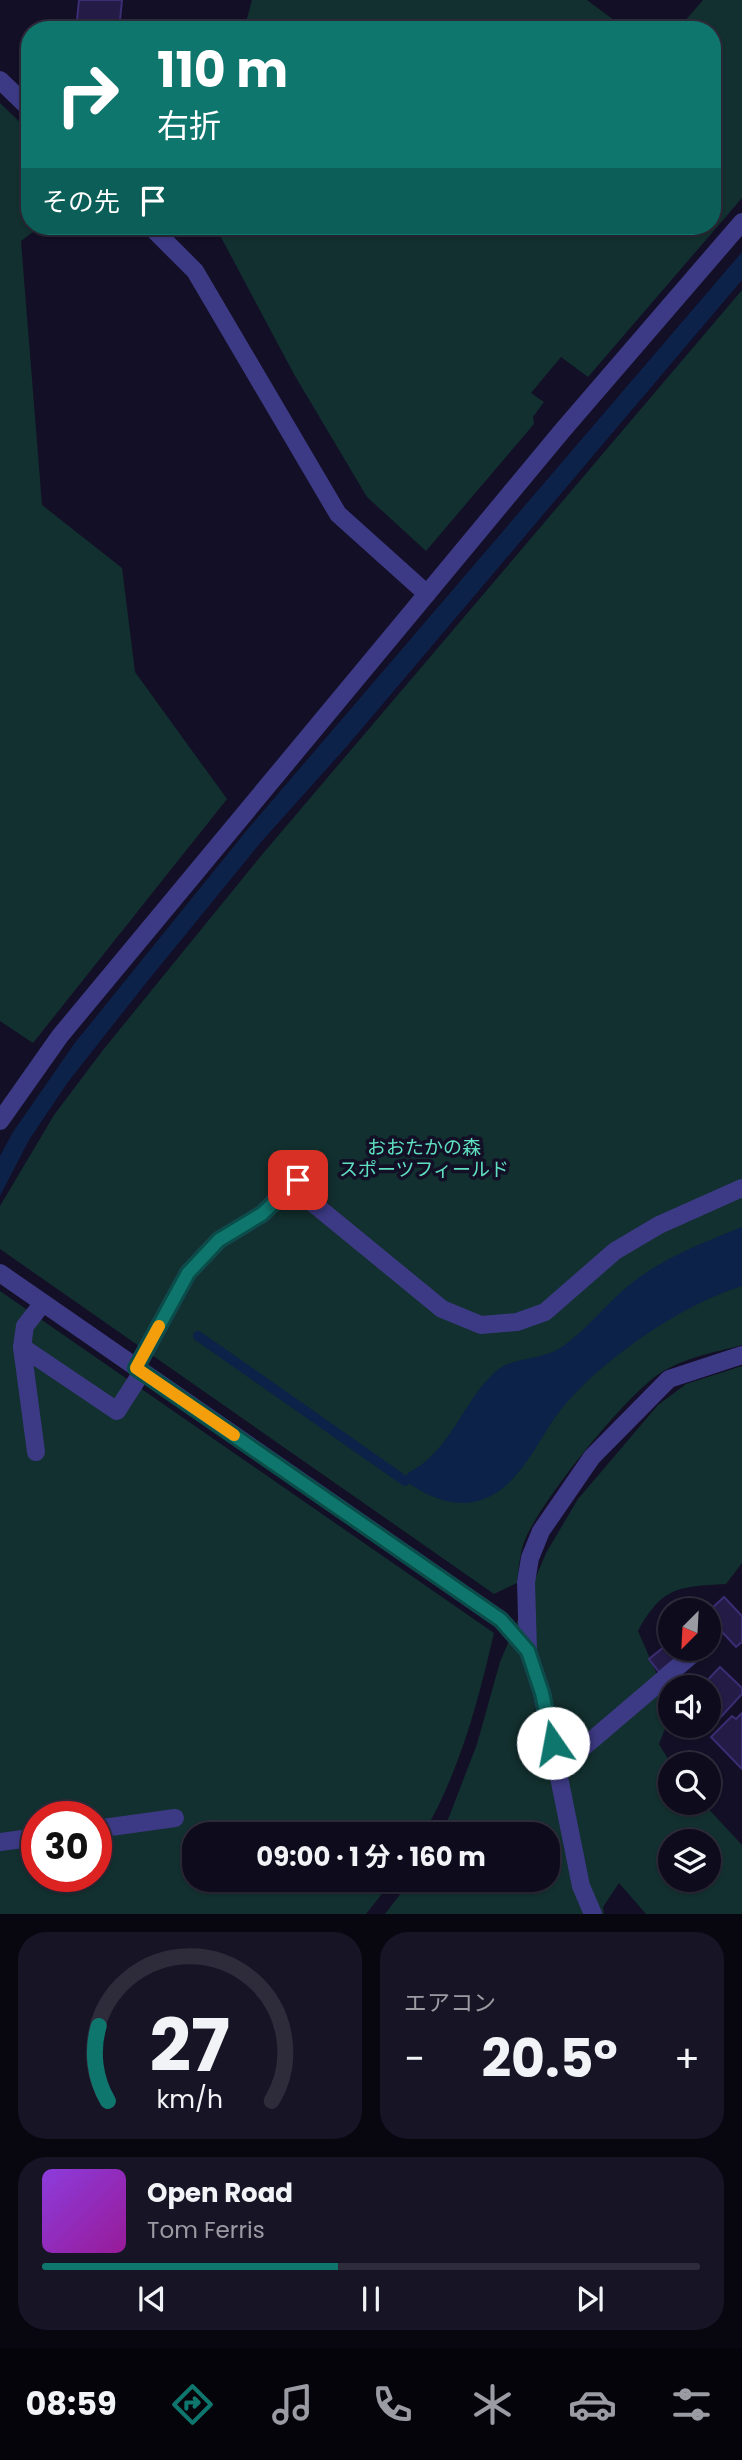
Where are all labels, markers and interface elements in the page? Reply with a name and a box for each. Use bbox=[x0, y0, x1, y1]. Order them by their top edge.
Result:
text: 110 m bbox=[157, 36, 288, 104]
icon: right bbox=[42, 49, 133, 140]
text: 右折 bbox=[157, 103, 221, 148]
icon: arrive bbox=[134, 182, 172, 220]
text: その先 bbox=[42, 184, 120, 220]
park label: おおたかの森 スポーツフィールド bbox=[339, 1134, 509, 1183]
pin bbox=[268, 1150, 328, 1210]
icon: arrive bbox=[279, 1161, 317, 1199]
north arrow bbox=[658, 1598, 721, 1661]
map controls bbox=[658, 1598, 721, 1892]
button: sound bbox=[658, 1675, 721, 1738]
position arrow bbox=[516, 1706, 590, 1780]
button: search bbox=[658, 1752, 721, 1815]
speed limit sign: 30 bbox=[21, 1801, 112, 1892]
button: layers bbox=[658, 1829, 721, 1892]
text: 09:00 · 1 分 · 160 m bbox=[256, 1839, 486, 1875]
text: エアコン bbox=[404, 1987, 496, 2019]
text: 27 bbox=[150, 1996, 230, 2097]
text: 20.5° bbox=[481, 2022, 618, 2095]
text: − bbox=[404, 2032, 425, 2085]
text: + bbox=[674, 2032, 700, 2085]
text: km/h bbox=[157, 2082, 223, 2117]
text: Open Road bbox=[147, 2175, 293, 2211]
text: Tom Ferris bbox=[147, 2214, 265, 2246]
icon: previous bbox=[133, 2280, 171, 2318]
icon: pause bbox=[352, 2280, 390, 2318]
icon: next bbox=[571, 2280, 609, 2318]
icon: directions bbox=[168, 2380, 217, 2429]
icon: music bbox=[268, 2380, 317, 2429]
icon: phone bbox=[368, 2380, 417, 2429]
icon: climate bbox=[468, 2380, 517, 2429]
icon: car bbox=[568, 2380, 617, 2429]
icon: filters bbox=[667, 2380, 716, 2429]
text: 08:59 bbox=[25, 2381, 117, 2426]

